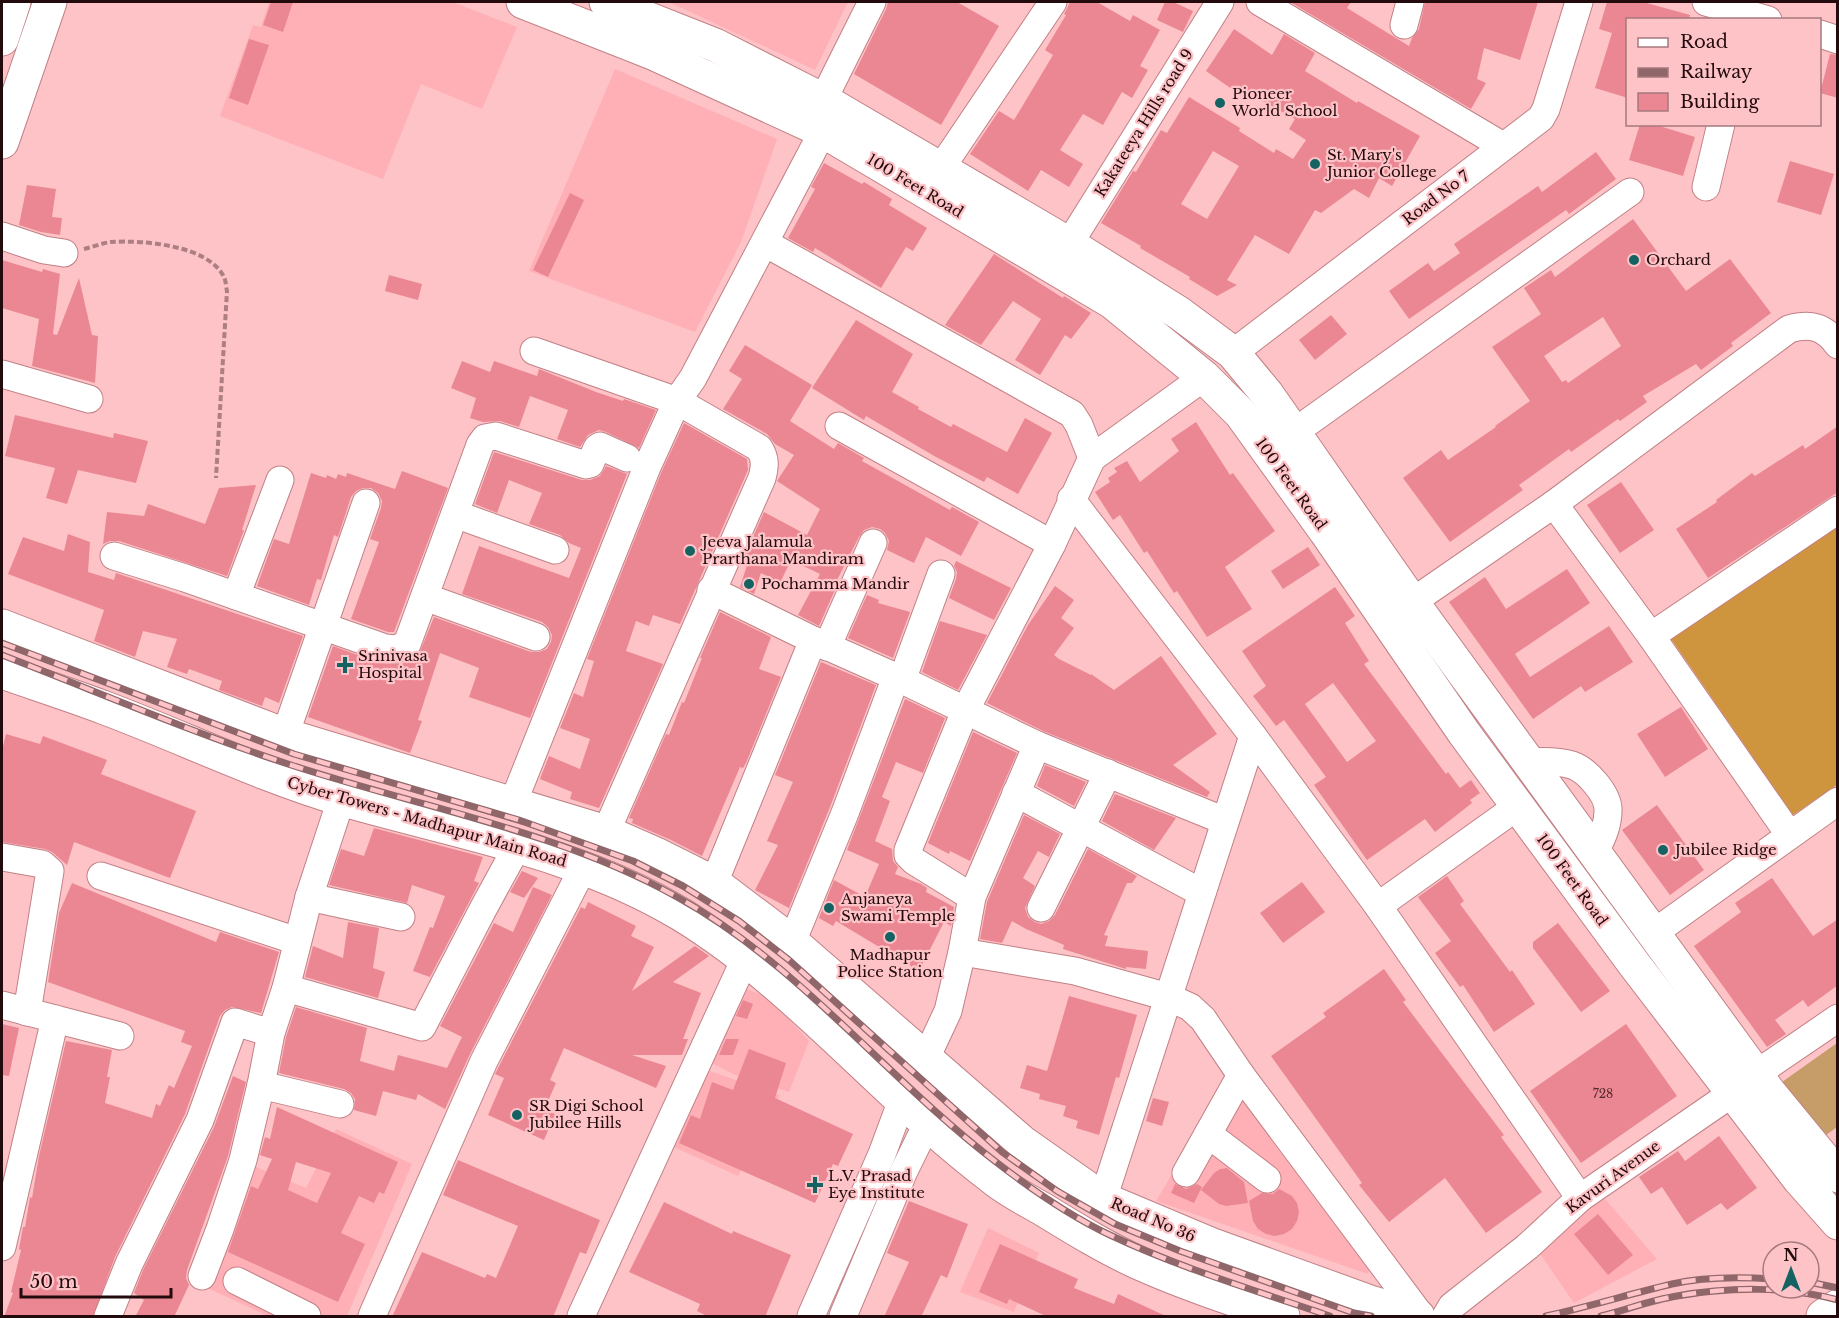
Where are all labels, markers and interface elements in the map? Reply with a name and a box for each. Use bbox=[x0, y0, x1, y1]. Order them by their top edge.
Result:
legend bbox=[1626, 18, 1821, 126]
text: Road bbox=[1680, 31, 1728, 53]
street label: Kakateeya Hills road 9 bbox=[1090, 45, 1197, 200]
text: Railway bbox=[1680, 61, 1753, 83]
place label: Pioneer World School bbox=[1231, 84, 1337, 120]
text: Building bbox=[1680, 91, 1759, 113]
marker: Pioneer World School bbox=[1213, 96, 1227, 110]
place label: St. Mary's Junior College bbox=[1325, 145, 1437, 181]
street label: 100 Feet Road bbox=[864, 149, 967, 222]
marker: St. Mary's Junior College bbox=[1308, 157, 1322, 171]
street label: Road No 7 bbox=[1398, 166, 1473, 229]
place label: Orchard bbox=[1646, 250, 1711, 269]
marker: Orchard bbox=[1627, 253, 1641, 267]
street label: 100 Feet Road bbox=[1252, 434, 1331, 533]
place label: Jeeva Jalamula Prarthana Mandiram bbox=[700, 532, 864, 568]
marker: Jeeva Jalamula Prarthana Mandiram bbox=[683, 544, 697, 558]
place label: Pochamma Mandir bbox=[761, 574, 910, 593]
marker: Pochamma Mandir bbox=[742, 577, 756, 591]
place label: Srinivasa Hospital bbox=[358, 646, 428, 682]
marker: Srinivasa Hospital bbox=[336, 656, 354, 674]
street label: Cyber Towers - Madhapur Main Road bbox=[285, 772, 569, 871]
street label: 100 Feet Road bbox=[1533, 830, 1612, 929]
place label: Jubilee Ridge bbox=[1673, 840, 1777, 859]
marker: Jubilee Ridge bbox=[1656, 843, 1670, 857]
place label: Anjaneya Swami Temple bbox=[840, 889, 955, 925]
marker: Anjaneya Swami Temple bbox=[822, 901, 836, 915]
marker: Madhapur Police Station bbox=[883, 930, 897, 944]
place label: Madhapur Police Station bbox=[837, 945, 943, 981]
house number: 728 bbox=[1593, 1086, 1613, 1101]
place label: SR Digi School Jubilee Hills bbox=[527, 1096, 644, 1132]
marker: SR Digi School Jubilee Hills bbox=[510, 1108, 524, 1122]
street label: Kavuri Avenue bbox=[1562, 1136, 1664, 1217]
place label: L.V. Prasad Eye Institute bbox=[828, 1166, 925, 1202]
marker: L.V. Prasad Eye Institute bbox=[806, 1176, 824, 1194]
street label: Road No 36 bbox=[1108, 1193, 1198, 1246]
north arrow bbox=[1761, 1240, 1821, 1300]
text: N bbox=[1783, 1245, 1799, 1265]
scale bar bbox=[21, 1261, 171, 1299]
text: 50 m bbox=[30, 1271, 78, 1293]

